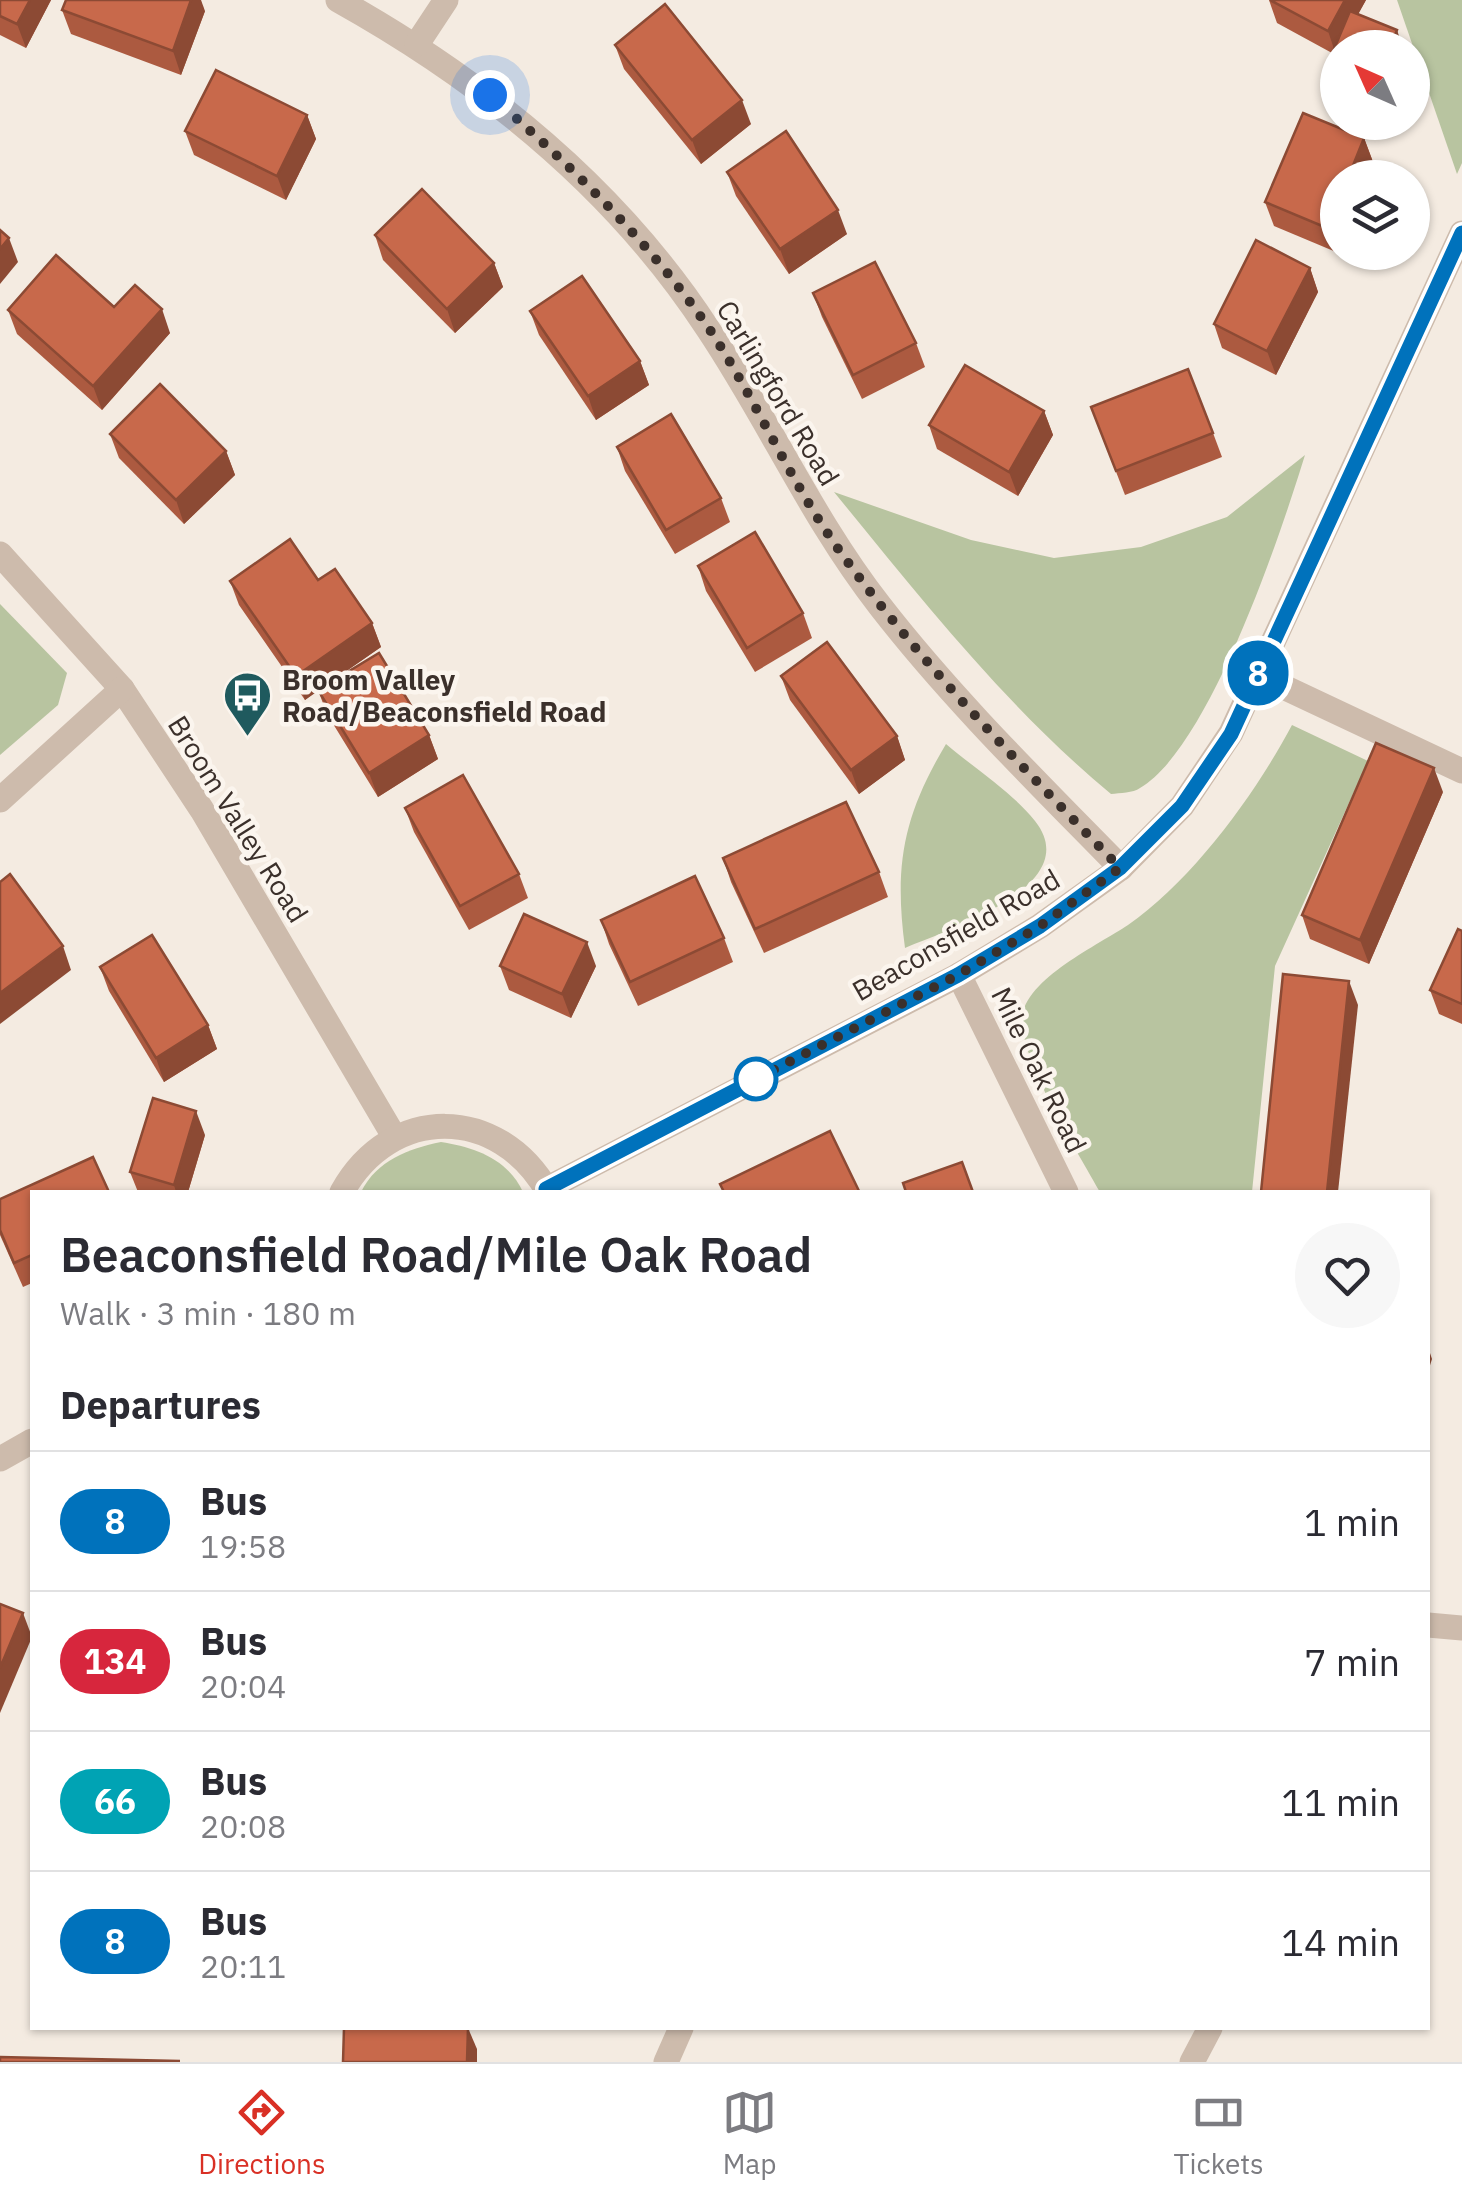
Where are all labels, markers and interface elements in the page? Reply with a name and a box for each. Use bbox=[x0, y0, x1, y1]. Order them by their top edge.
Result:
north arrow bbox=[1320, 30, 1430, 140]
map controls bbox=[1320, 30, 1430, 270]
your location bbox=[465, 70, 515, 120]
button: layers bbox=[1320, 160, 1430, 270]
street label: Carlingford Road bbox=[709, 293, 848, 492]
line badge: 8 bbox=[1226, 640, 1290, 706]
text: 8 bbox=[1247, 650, 1269, 696]
place label: Broom Valley Road/Beaconsfield Road bbox=[282, 661, 606, 730]
bus stop icon: Broom Valley Road/Beaconsfield Road bbox=[221, 670, 273, 738]
street label: Broom Valley Road bbox=[160, 708, 317, 929]
street label: Beaconsfield Road bbox=[845, 860, 1066, 1009]
street label: Mile Oak Road bbox=[983, 981, 1095, 1159]
unlabelled marker bbox=[735, 1058, 777, 1100]
text: Beaconsfield Road/Mile Oak Road bbox=[60, 1223, 812, 1285]
button: heart bbox=[1295, 1223, 1400, 1328]
text: Walk · 3 min · 180 m bbox=[60, 1292, 356, 1334]
text: Departures bbox=[60, 1380, 261, 1429]
text: Bus bbox=[200, 1476, 267, 1525]
text: 1 min bbox=[1304, 1497, 1400, 1546]
text: 8 bbox=[104, 1498, 126, 1544]
text: 19:58 bbox=[200, 1525, 286, 1567]
text: Bus bbox=[200, 1616, 267, 1665]
text: 7 min bbox=[1304, 1637, 1400, 1686]
text: 134 bbox=[83, 1638, 147, 1684]
text: 20:04 bbox=[200, 1665, 286, 1707]
text: Bus bbox=[200, 1756, 267, 1805]
text: 11 min bbox=[1281, 1777, 1400, 1826]
text: 66 bbox=[94, 1778, 136, 1824]
text: 20:08 bbox=[200, 1805, 286, 1847]
text: Bus bbox=[200, 1896, 267, 1945]
text: 14 min bbox=[1281, 1917, 1400, 1966]
text: 8 bbox=[104, 1918, 126, 1964]
text: 20:11 bbox=[200, 1945, 286, 1987]
tab: Directions bbox=[198, 2085, 326, 2182]
tab: Map bbox=[722, 2085, 777, 2182]
tab: Tickets bbox=[1174, 2085, 1264, 2182]

